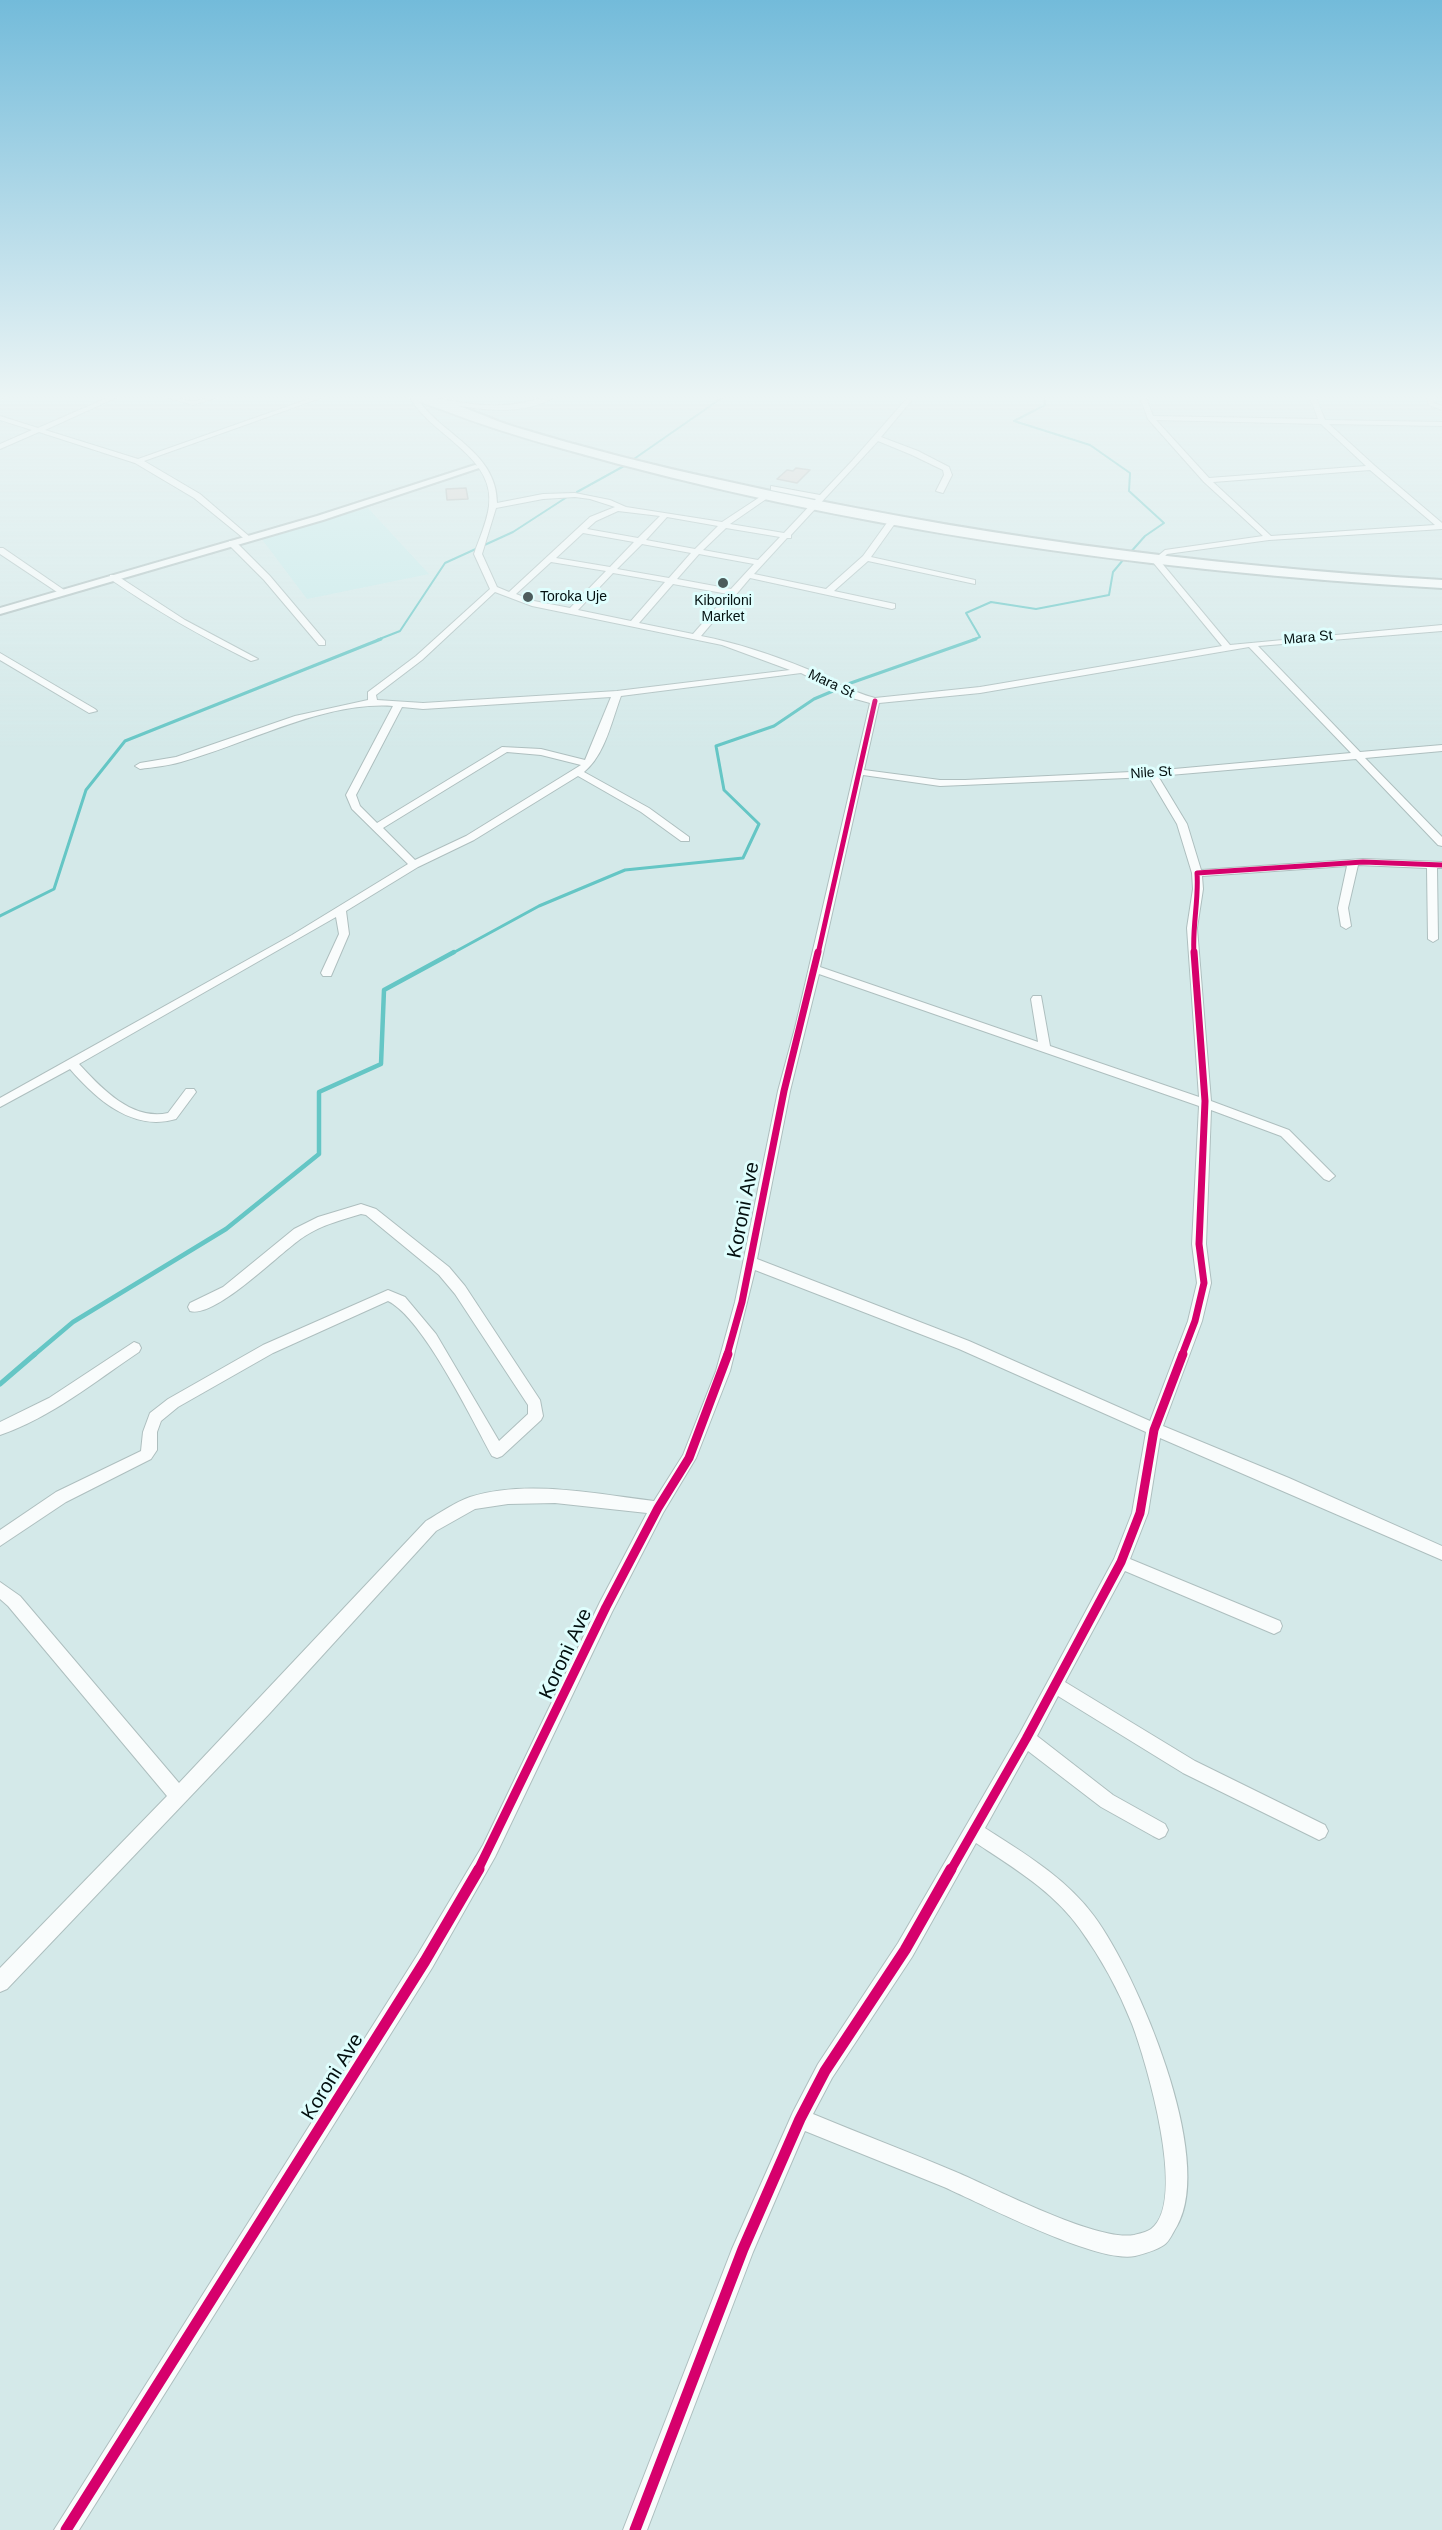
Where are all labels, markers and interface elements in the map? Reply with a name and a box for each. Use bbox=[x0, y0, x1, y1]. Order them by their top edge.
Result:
marker: Kiboriloni Market bbox=[716, 576, 730, 590]
place label: Toroka Uje bbox=[540, 589, 607, 605]
marker: Toroka Uje bbox=[521, 590, 535, 604]
place label: Kiboriloni Market bbox=[694, 593, 752, 626]
street label: Mara St bbox=[1283, 627, 1333, 649]
street label: Mara St bbox=[805, 666, 857, 702]
street label: Nile St bbox=[1130, 763, 1172, 783]
street label: Koroni Ave bbox=[723, 1160, 765, 1260]
street label: Koroni Ave bbox=[535, 1605, 597, 1703]
street label: Koroni Ave bbox=[297, 2029, 369, 2125]

